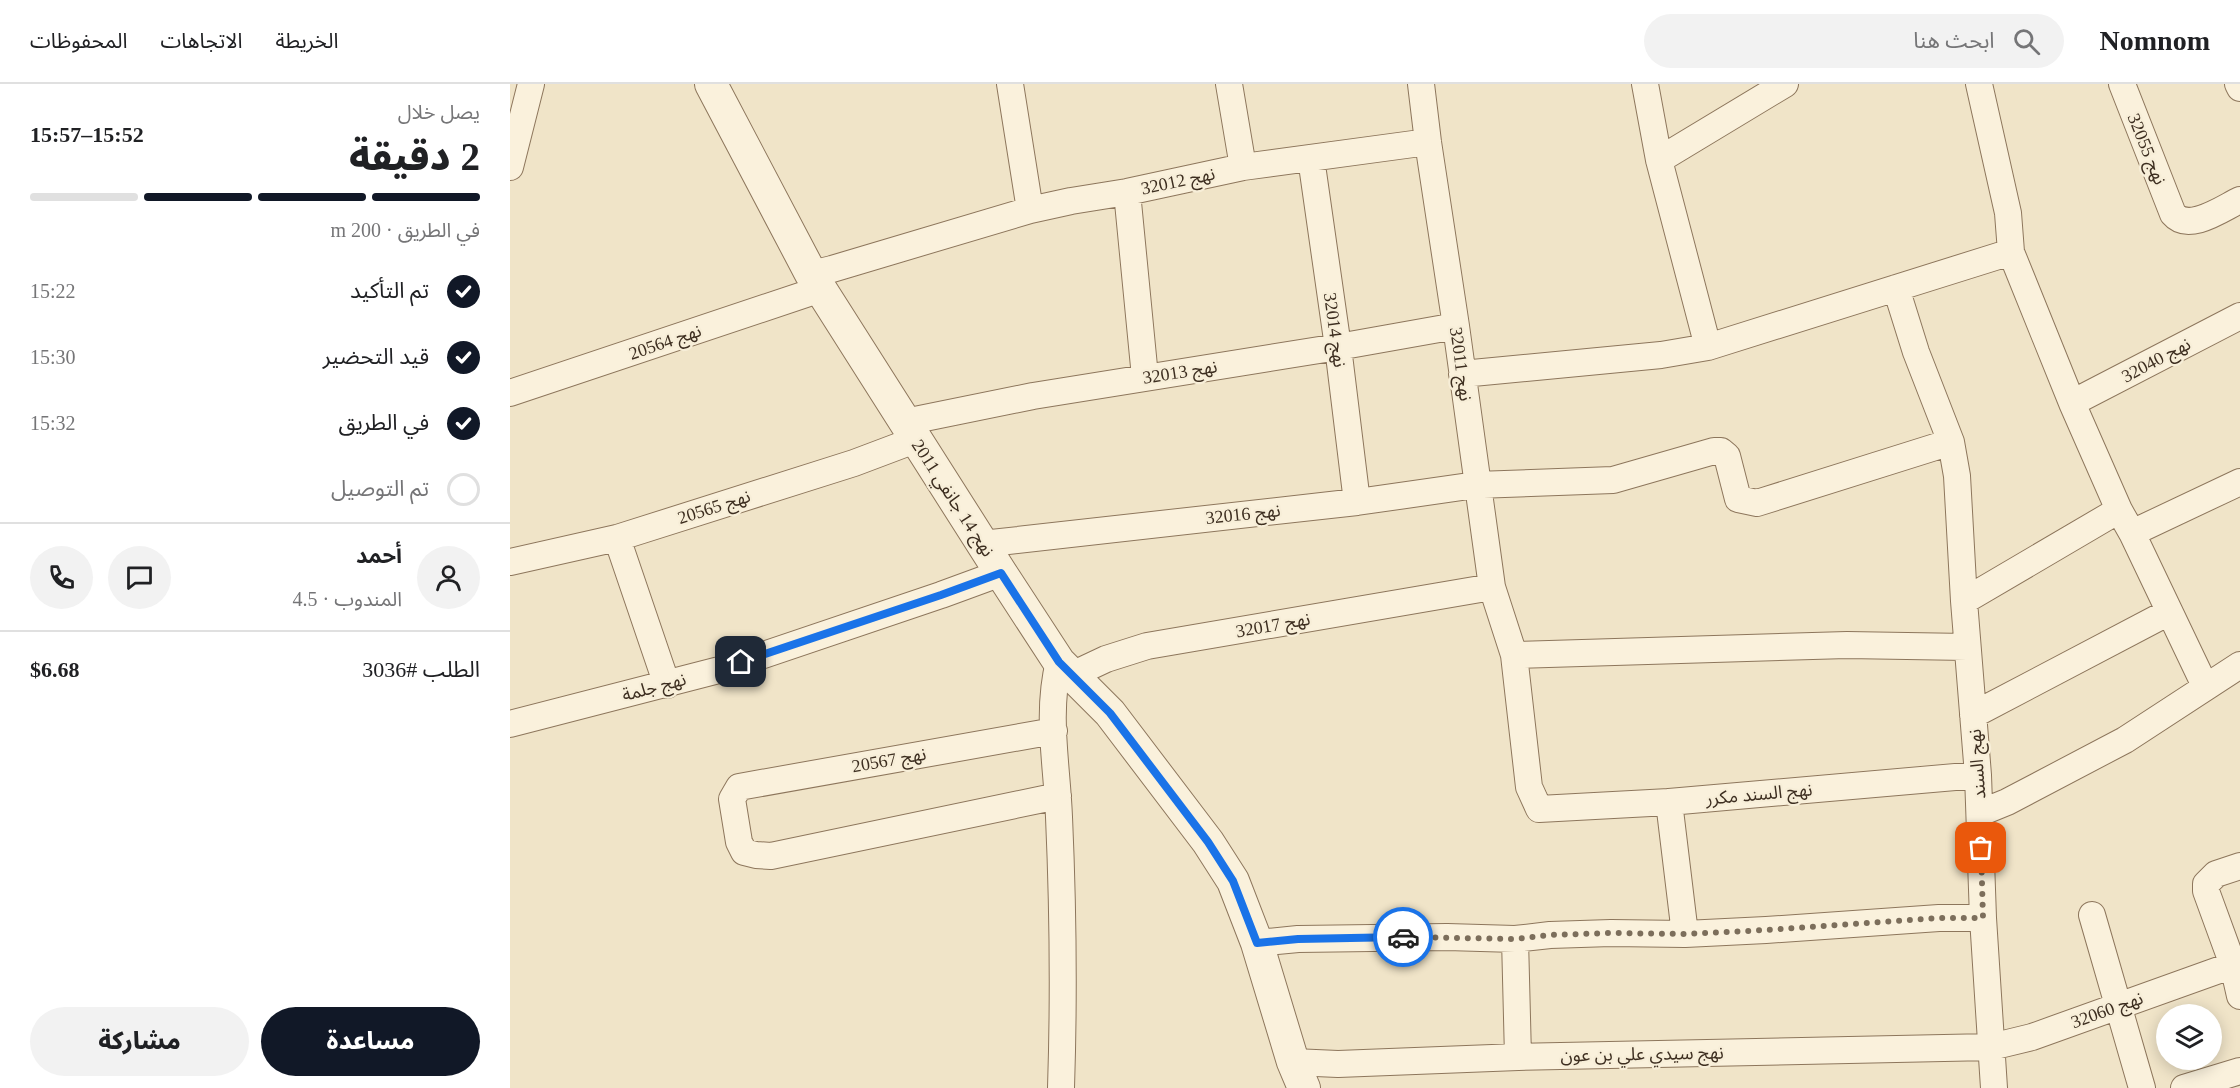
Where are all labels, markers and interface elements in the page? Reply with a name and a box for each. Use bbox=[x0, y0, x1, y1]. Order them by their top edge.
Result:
search box bbox=[1644, 14, 2064, 68]
icon: search bbox=[2010, 25, 2043, 58]
text: Nomnom bbox=[2100, 25, 2210, 56]
text: ابحث هنا bbox=[1913, 28, 1995, 53]
text: المحفوظات bbox=[30, 29, 127, 53]
text: الاتجاهات bbox=[160, 29, 242, 53]
text: الخريطة bbox=[275, 29, 338, 53]
text: يصل خلال bbox=[398, 101, 480, 123]
street label: نهج 32055 bbox=[2121, 110, 2170, 189]
text: 15:52–15:57 bbox=[30, 122, 144, 147]
text: 2 دقيقة bbox=[349, 135, 480, 178]
street label: نهج 32012 bbox=[1139, 163, 1217, 202]
text: في الطريق · 200 m bbox=[330, 219, 480, 241]
icon: check bbox=[447, 275, 480, 308]
text: تم التأكيد bbox=[350, 278, 429, 303]
text: 15:22 bbox=[30, 280, 76, 302]
street label: نهج 32014 bbox=[1317, 291, 1350, 369]
street label: نهج 20564 bbox=[626, 320, 705, 367]
street label: نهج 32011 bbox=[1443, 326, 1476, 403]
street label: نهج 32040 bbox=[2118, 334, 2195, 389]
icon: check bbox=[447, 341, 480, 374]
text: قيد التحضير bbox=[323, 344, 429, 369]
text: 15:30 bbox=[30, 346, 76, 368]
street label: نهج 32013 bbox=[1141, 356, 1219, 391]
icon: check bbox=[447, 407, 480, 440]
text: في الطريق bbox=[338, 410, 429, 435]
text: 15:32 bbox=[30, 412, 76, 434]
street label: نهج 14 جانفي 2011 bbox=[905, 436, 998, 562]
text: تم التوصيل bbox=[331, 476, 429, 501]
street label: نهج 20565 bbox=[675, 486, 754, 531]
street label: نهج 32016 bbox=[1205, 500, 1282, 531]
text: أحمد bbox=[356, 543, 402, 568]
button: phone bbox=[30, 546, 93, 609]
button: chat bbox=[108, 546, 171, 609]
button: person bbox=[417, 546, 480, 609]
text: المندوب · 4.5 bbox=[293, 588, 402, 610]
street label: نهج 32017 bbox=[1234, 609, 1312, 644]
pin bbox=[715, 636, 766, 687]
icon: home bbox=[724, 645, 757, 678]
text: $6.68 bbox=[30, 657, 80, 682]
text: الطلب #3036 bbox=[362, 657, 480, 682]
street label: نهج جلمة bbox=[620, 669, 689, 708]
street label: نهج السند bbox=[1965, 728, 1992, 800]
street label: نهج 20567 bbox=[850, 744, 928, 779]
street label: نهج السند مكرر bbox=[1704, 779, 1813, 812]
pin bbox=[1955, 822, 2006, 873]
icon: bag bbox=[1964, 831, 1997, 864]
courier bbox=[1373, 907, 1433, 967]
icon: car bbox=[1387, 921, 1420, 954]
street label: نهج 32060 bbox=[2068, 988, 2147, 1035]
map controls bbox=[2156, 1004, 2222, 1070]
button: layers bbox=[2156, 1004, 2222, 1070]
button: مشاركة bbox=[30, 1007, 249, 1076]
button: مساعدة bbox=[261, 1007, 480, 1076]
street label: نهج سيدي علي بن عون bbox=[1560, 1043, 1724, 1069]

